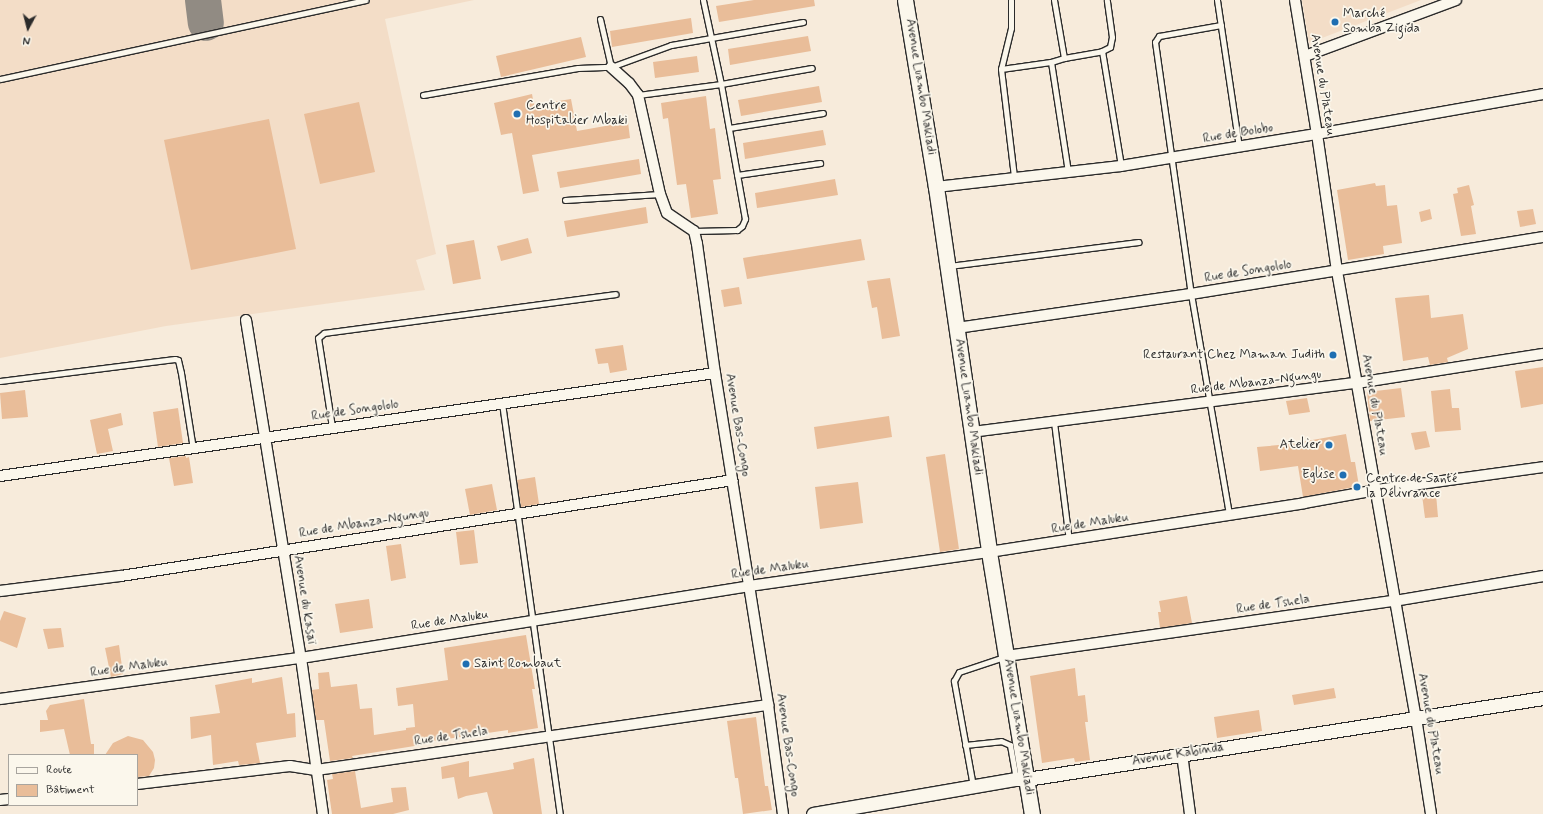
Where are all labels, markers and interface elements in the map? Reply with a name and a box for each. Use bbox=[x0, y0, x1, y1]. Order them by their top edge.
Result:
place label: Marché Somba Zigida bbox=[1343, 7, 1421, 38]
north arrow bbox=[8, 8, 48, 48]
marker: Marché Somba Zigida bbox=[1330, 17, 1340, 27]
street label: Avenue Luambo Makiadi bbox=[902, 18, 938, 156]
text: N bbox=[22, 33, 31, 47]
street label: Avenue du Plateau bbox=[1306, 33, 1338, 137]
place label: Centre Hospitalier Mbaki bbox=[526, 99, 627, 130]
marker: Centre Hospitalier Mbaki bbox=[511, 108, 523, 120]
street label: Rue de Bolobo bbox=[1201, 121, 1275, 147]
street label: Rue de Songololo bbox=[1204, 257, 1292, 287]
street label: Avenue Luambo Makiadi bbox=[951, 338, 985, 476]
place label: Restaurant Chez Maman Judith bbox=[1144, 347, 1325, 363]
marker: Restaurant Chez Maman Judith bbox=[1328, 350, 1338, 360]
street label: Avenue du Plateau bbox=[1357, 353, 1391, 457]
street label: Rue de Mbanza-Ngungu bbox=[1188, 367, 1324, 399]
street label: Avenue Bas-Congo bbox=[721, 372, 753, 478]
street label: Rue de Songololo bbox=[311, 397, 399, 425]
place label: Atelier bbox=[1280, 437, 1321, 453]
marker: Atelier bbox=[1324, 440, 1334, 450]
place label: Eglise bbox=[1302, 467, 1335, 483]
marker: Eglise bbox=[1338, 470, 1348, 480]
place label: Centre de Santé la Délivrance bbox=[1366, 472, 1459, 503]
marker: Centre de Santé la Délivrance bbox=[1351, 481, 1363, 493]
street label: Rue de Mbanza-Ngungu bbox=[296, 506, 432, 542]
street label: Rue de Maluku bbox=[1050, 510, 1130, 538]
street label: Avenue du Kasaï bbox=[289, 554, 319, 646]
street label: Rue de Maluku bbox=[730, 557, 810, 583]
street label: Rue de Tshela bbox=[1236, 592, 1310, 618]
street label: Rue de Maluku bbox=[410, 607, 490, 635]
street label: Rue de Maluku bbox=[89, 655, 169, 681]
place label: Saint Rombaut bbox=[474, 656, 561, 672]
street label: Avenue Luambo Makiadi bbox=[1000, 658, 1036, 796]
marker: Saint Rombaut bbox=[461, 659, 471, 669]
street label: Avenue du Plateau bbox=[1413, 672, 1447, 776]
street label: Avenue Bas-Congo bbox=[772, 692, 802, 798]
street label: Rue de Tshela bbox=[414, 724, 488, 750]
street label: Avenue Kabinda bbox=[1130, 740, 1226, 770]
legend bbox=[8, 754, 138, 806]
text: Route bbox=[46, 762, 72, 778]
text: Bâtiment bbox=[46, 782, 95, 798]

